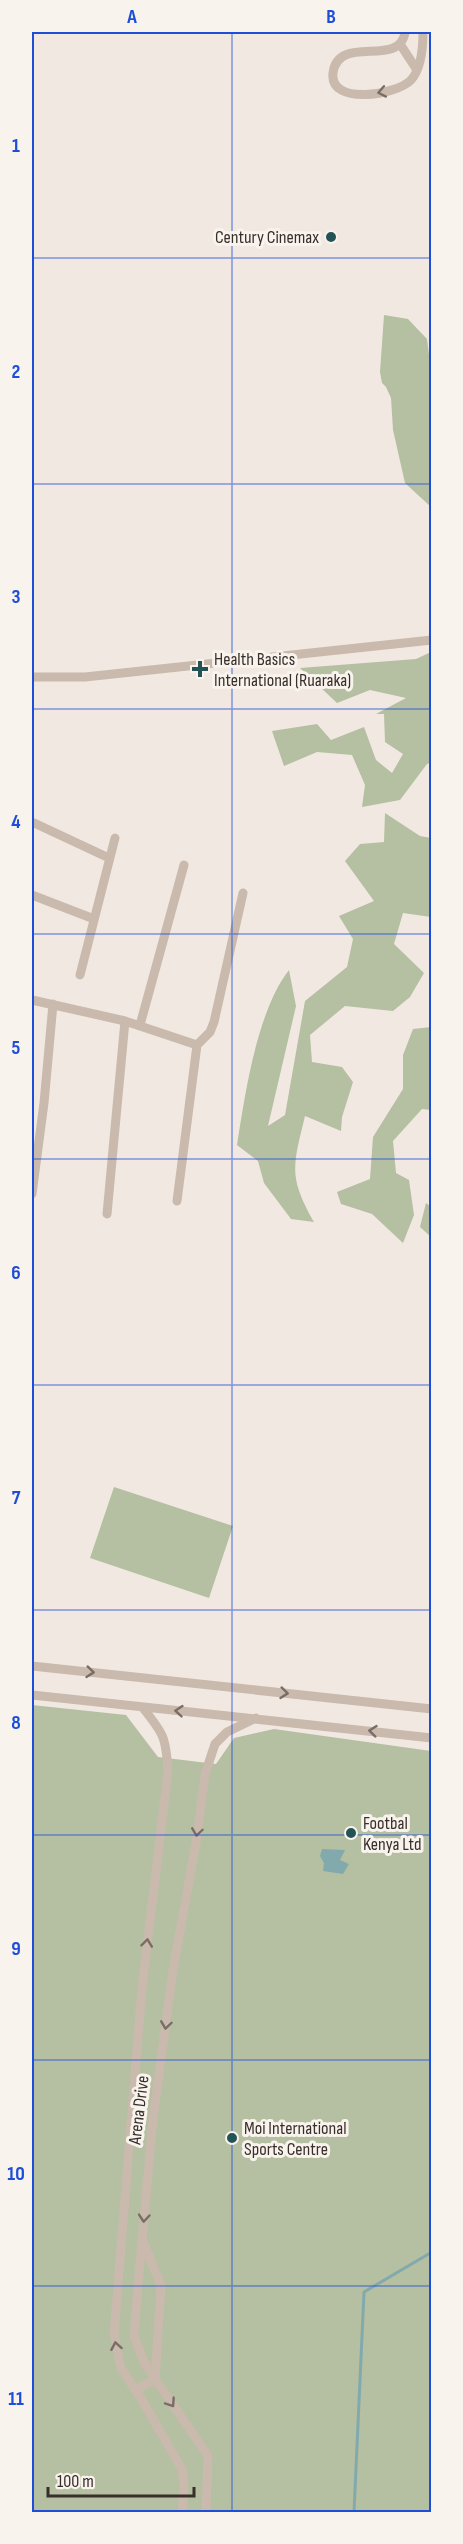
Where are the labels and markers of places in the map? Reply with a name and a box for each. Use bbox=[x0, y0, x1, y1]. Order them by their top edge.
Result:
place label: Century Cinemax bbox=[215, 227, 319, 248]
marker: Century Cinemax bbox=[324, 230, 338, 244]
place label: Health Basics International (Ruaraka) bbox=[214, 649, 351, 691]
marker: Health Basics International (Ruaraka) bbox=[191, 660, 209, 678]
place label: Footbal Kenya Ltd bbox=[363, 1813, 421, 1855]
marker: Footbal Kenya Ltd bbox=[344, 1826, 358, 1840]
place label: Moi International Sports Centre bbox=[244, 2118, 347, 2160]
marker: Moi International Sports Centre bbox=[225, 2131, 239, 2145]

